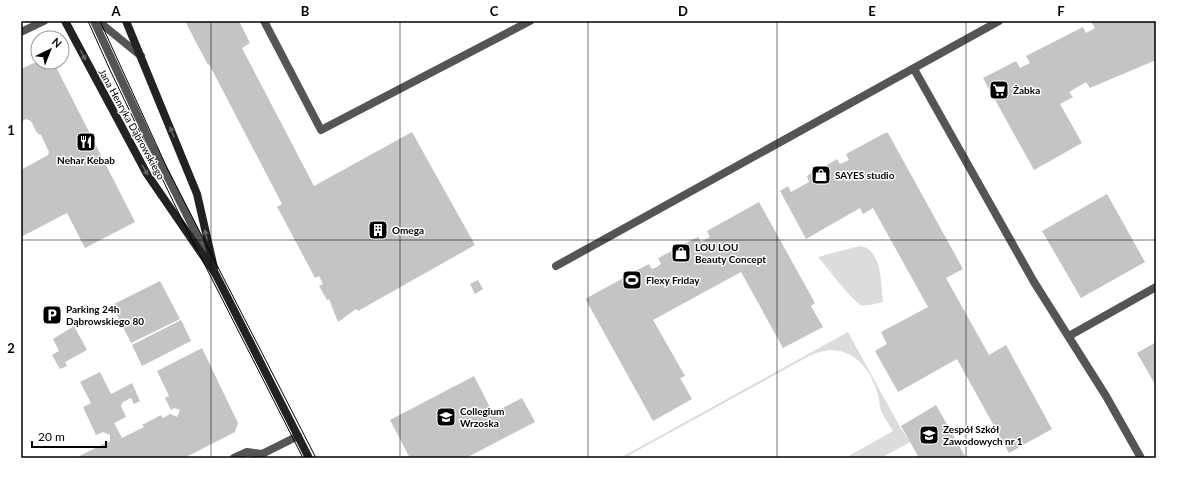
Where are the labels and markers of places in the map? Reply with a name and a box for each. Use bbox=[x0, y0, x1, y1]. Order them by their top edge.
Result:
supermarket icon: Żabka bbox=[988, 79, 1010, 101]
place label: Żabka bbox=[1013, 84, 1040, 96]
restaurant icon: Nehar Kebab bbox=[75, 131, 97, 153]
place label: Nehar Kebab bbox=[57, 154, 115, 166]
shop icon: SAYES studio bbox=[810, 164, 832, 186]
place label: SAYES studio bbox=[835, 169, 895, 181]
building icon: Omega bbox=[367, 219, 389, 241]
place label: Omega bbox=[392, 224, 424, 236]
place label: LOU LOU Beauty Concept bbox=[695, 241, 766, 265]
shop icon: LOU LOU Beauty Concept bbox=[670, 242, 692, 264]
sports icon: Flexy Friday bbox=[621, 269, 643, 291]
place label: Flexy Friday bbox=[646, 274, 700, 286]
place label: Parking 24h Dąbrowskiego 80 bbox=[66, 303, 144, 327]
parking icon: Parking 24h Dąbrowskiego 80 bbox=[41, 304, 63, 326]
place label: Collegium Wrzoska bbox=[460, 405, 504, 429]
school or university icon: Collegium Wrzoska bbox=[435, 406, 457, 428]
place label: Zespół Szkół Zawodowych nr 1 bbox=[943, 423, 1023, 447]
school or university icon: Zespół Szkół Zawodowych nr 1 bbox=[918, 424, 940, 446]

